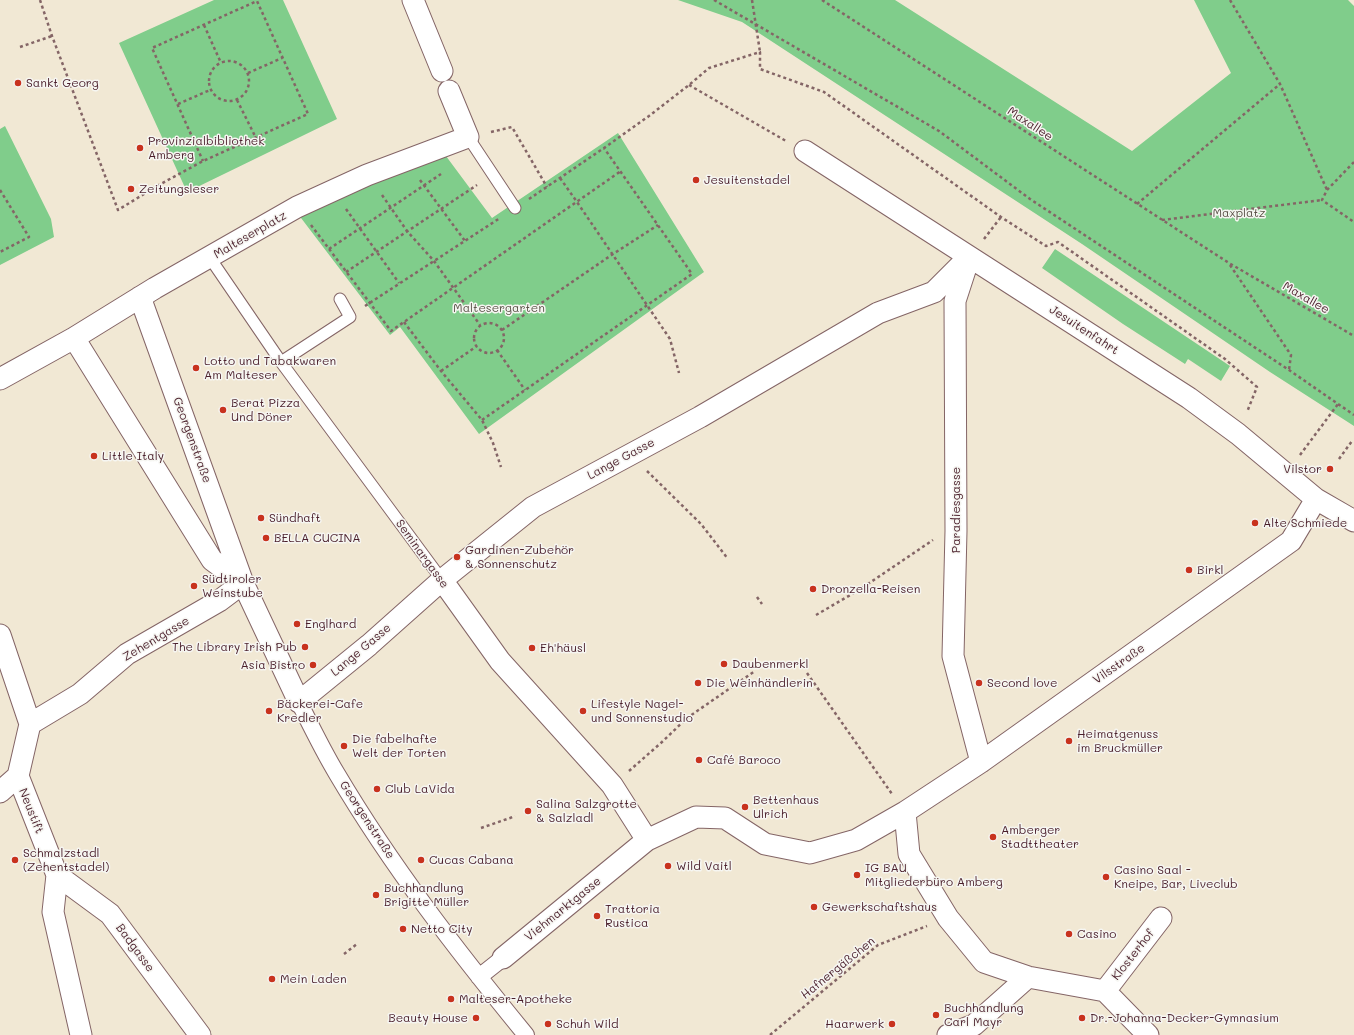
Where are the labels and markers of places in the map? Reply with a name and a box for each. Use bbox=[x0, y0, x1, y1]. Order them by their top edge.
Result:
place label: Sankt Georg bbox=[26, 76, 99, 90]
marker: Sankt Georg bbox=[13, 78, 23, 88]
place label: Provinzialbibliothek Amberg bbox=[148, 134, 265, 162]
marker: Provinzialbibliothek Amberg bbox=[135, 143, 145, 153]
place label: Jesuitenstadel bbox=[704, 173, 790, 187]
marker: Jesuitenstadel bbox=[691, 175, 701, 185]
place label: Zeitungsleser bbox=[139, 182, 219, 196]
marker: Zeitungsleser bbox=[126, 184, 136, 194]
place label: Lotto und Tabakwaren Am Malteser bbox=[204, 354, 336, 382]
marker: Lotto und Tabakwaren Am Malteser bbox=[191, 363, 201, 373]
place label: Berat Pizza Und Döner bbox=[231, 396, 300, 424]
marker: Berat Pizza Und Döner bbox=[218, 405, 228, 415]
place label: Little Italy bbox=[102, 449, 164, 463]
marker: Little Italy bbox=[89, 451, 99, 461]
place label: Vilstor bbox=[1283, 462, 1322, 476]
marker: Vilstor bbox=[1325, 464, 1335, 474]
place label: Sündhaft bbox=[269, 511, 321, 525]
marker: Sündhaft bbox=[256, 513, 266, 523]
place label: Alte Schmiede bbox=[1263, 516, 1347, 530]
marker: Alte Schmiede bbox=[1250, 518, 1260, 528]
place label: BELLA CUCINA bbox=[274, 531, 361, 545]
marker: BELLA CUCINA bbox=[261, 533, 271, 543]
place label: Gardinen-Zubehör & Sonnenschutz bbox=[465, 543, 574, 571]
marker: Gardinen-Zubehör & Sonnenschutz bbox=[452, 552, 462, 562]
place label: Birkl bbox=[1197, 563, 1224, 577]
marker: Birkl bbox=[1184, 565, 1194, 575]
place label: Südtiroler Weinstube bbox=[202, 572, 263, 600]
marker: Südtiroler Weinstube bbox=[189, 581, 199, 591]
place label: Dronzella-Reisen bbox=[821, 582, 920, 596]
marker: Dronzella-Reisen bbox=[808, 584, 818, 594]
place label: Englhard bbox=[305, 617, 356, 631]
marker: Englhard bbox=[292, 619, 302, 629]
place label: The Library Irish Pub bbox=[172, 640, 297, 654]
place label: Eh'häusl bbox=[540, 641, 586, 655]
marker: The Library Irish Pub bbox=[300, 642, 310, 652]
marker: Eh'häusl bbox=[527, 643, 537, 653]
place label: Daubenmerkl bbox=[732, 657, 808, 671]
place label: Asia Bistro bbox=[241, 658, 305, 672]
marker: Daubenmerkl bbox=[719, 659, 729, 669]
marker: Asia Bistro bbox=[308, 660, 318, 670]
place label: Die Weinhändlerin bbox=[706, 676, 813, 690]
place label: Second love bbox=[987, 676, 1057, 690]
marker: Die Weinhändlerin bbox=[693, 678, 703, 688]
marker: Second love bbox=[974, 678, 984, 688]
place label: Bäckerei-Cafe Kredler bbox=[277, 697, 363, 725]
place label: Lifestyle Nagel- und Sonnenstudio bbox=[591, 697, 693, 725]
marker: Bäckerei-Cafe Kredler bbox=[264, 706, 274, 716]
marker: Lifestyle Nagel- und Sonnenstudio bbox=[578, 706, 588, 716]
place label: Heimatgenuss im Bruckmüller bbox=[1077, 727, 1163, 755]
place label: Die fabelhafte Welt der Torten bbox=[352, 732, 446, 760]
marker: Heimatgenuss im Bruckmüller bbox=[1064, 736, 1074, 746]
marker: Die fabelhafte Welt der Torten bbox=[339, 741, 349, 751]
place label: Café Baroco bbox=[707, 753, 781, 767]
marker: Café Baroco bbox=[694, 755, 704, 765]
place label: Club LaVida bbox=[385, 782, 455, 796]
marker: Club LaVida bbox=[372, 784, 382, 794]
place label: Bettenhaus Ulrich bbox=[753, 793, 819, 821]
place label: Salina Salzgrotte & Salzladl bbox=[536, 797, 637, 825]
marker: Bettenhaus Ulrich bbox=[740, 802, 750, 812]
marker: Salina Salzgrotte & Salzladl bbox=[523, 806, 533, 816]
place label: Amberger Stadttheater bbox=[1001, 823, 1079, 851]
marker: Amberger Stadttheater bbox=[988, 832, 998, 842]
place label: Schmalzstadl (Zehentstadel) bbox=[23, 846, 109, 874]
place label: Cucas Cabana bbox=[429, 853, 514, 867]
marker: Schmalzstadl (Zehentstadel) bbox=[10, 855, 20, 865]
marker: Cucas Cabana bbox=[416, 855, 426, 865]
place label: Wild Vaitl bbox=[676, 859, 732, 873]
marker: Wild Vaitl bbox=[663, 861, 673, 871]
place label: IG BAU Mitgliederbüro Amberg bbox=[865, 861, 1003, 889]
place label: Casino Saal - Kneipe, Bar, Liveclub bbox=[1114, 863, 1238, 891]
marker: IG BAU Mitgliederbüro Amberg bbox=[852, 870, 862, 880]
marker: Casino Saal - Kneipe, Bar, Liveclub bbox=[1101, 872, 1111, 882]
place label: Buchhandlung Brigitte Müller bbox=[384, 881, 469, 909]
marker: Buchhandlung Brigitte Müller bbox=[371, 890, 381, 900]
place label: Gewerkschaftshaus bbox=[822, 900, 937, 914]
place label: Trattoria Rustica bbox=[605, 902, 660, 930]
marker: Gewerkschaftshaus bbox=[809, 902, 819, 912]
marker: Trattoria Rustica bbox=[592, 911, 602, 921]
place label: Netto City bbox=[411, 922, 473, 936]
marker: Netto City bbox=[398, 924, 408, 934]
place label: Casino bbox=[1077, 927, 1116, 941]
marker: Casino bbox=[1064, 929, 1074, 939]
place label: Mein Laden bbox=[280, 972, 347, 986]
marker: Mein Laden bbox=[267, 974, 277, 984]
place label: Malteser-Apotheke bbox=[459, 992, 572, 1006]
marker: Malteser-Apotheke bbox=[446, 994, 456, 1004]
place label: Buchhandlung Carl Mayr bbox=[944, 1001, 1024, 1029]
marker: Buchhandlung Carl Mayr bbox=[931, 1010, 941, 1020]
place label: Beauty House bbox=[388, 1011, 468, 1025]
place label: Dr.-Johanna-Decker-Gymnasium bbox=[1090, 1011, 1279, 1025]
marker: Beauty House bbox=[471, 1013, 481, 1023]
marker: Dr.-Johanna-Decker-Gymnasium bbox=[1077, 1013, 1087, 1023]
place label: Schuh Wild bbox=[556, 1017, 619, 1031]
place label: Haarwerk bbox=[825, 1017, 884, 1031]
marker: Schuh Wild bbox=[543, 1019, 553, 1029]
marker: Haarwerk bbox=[887, 1019, 897, 1029]

